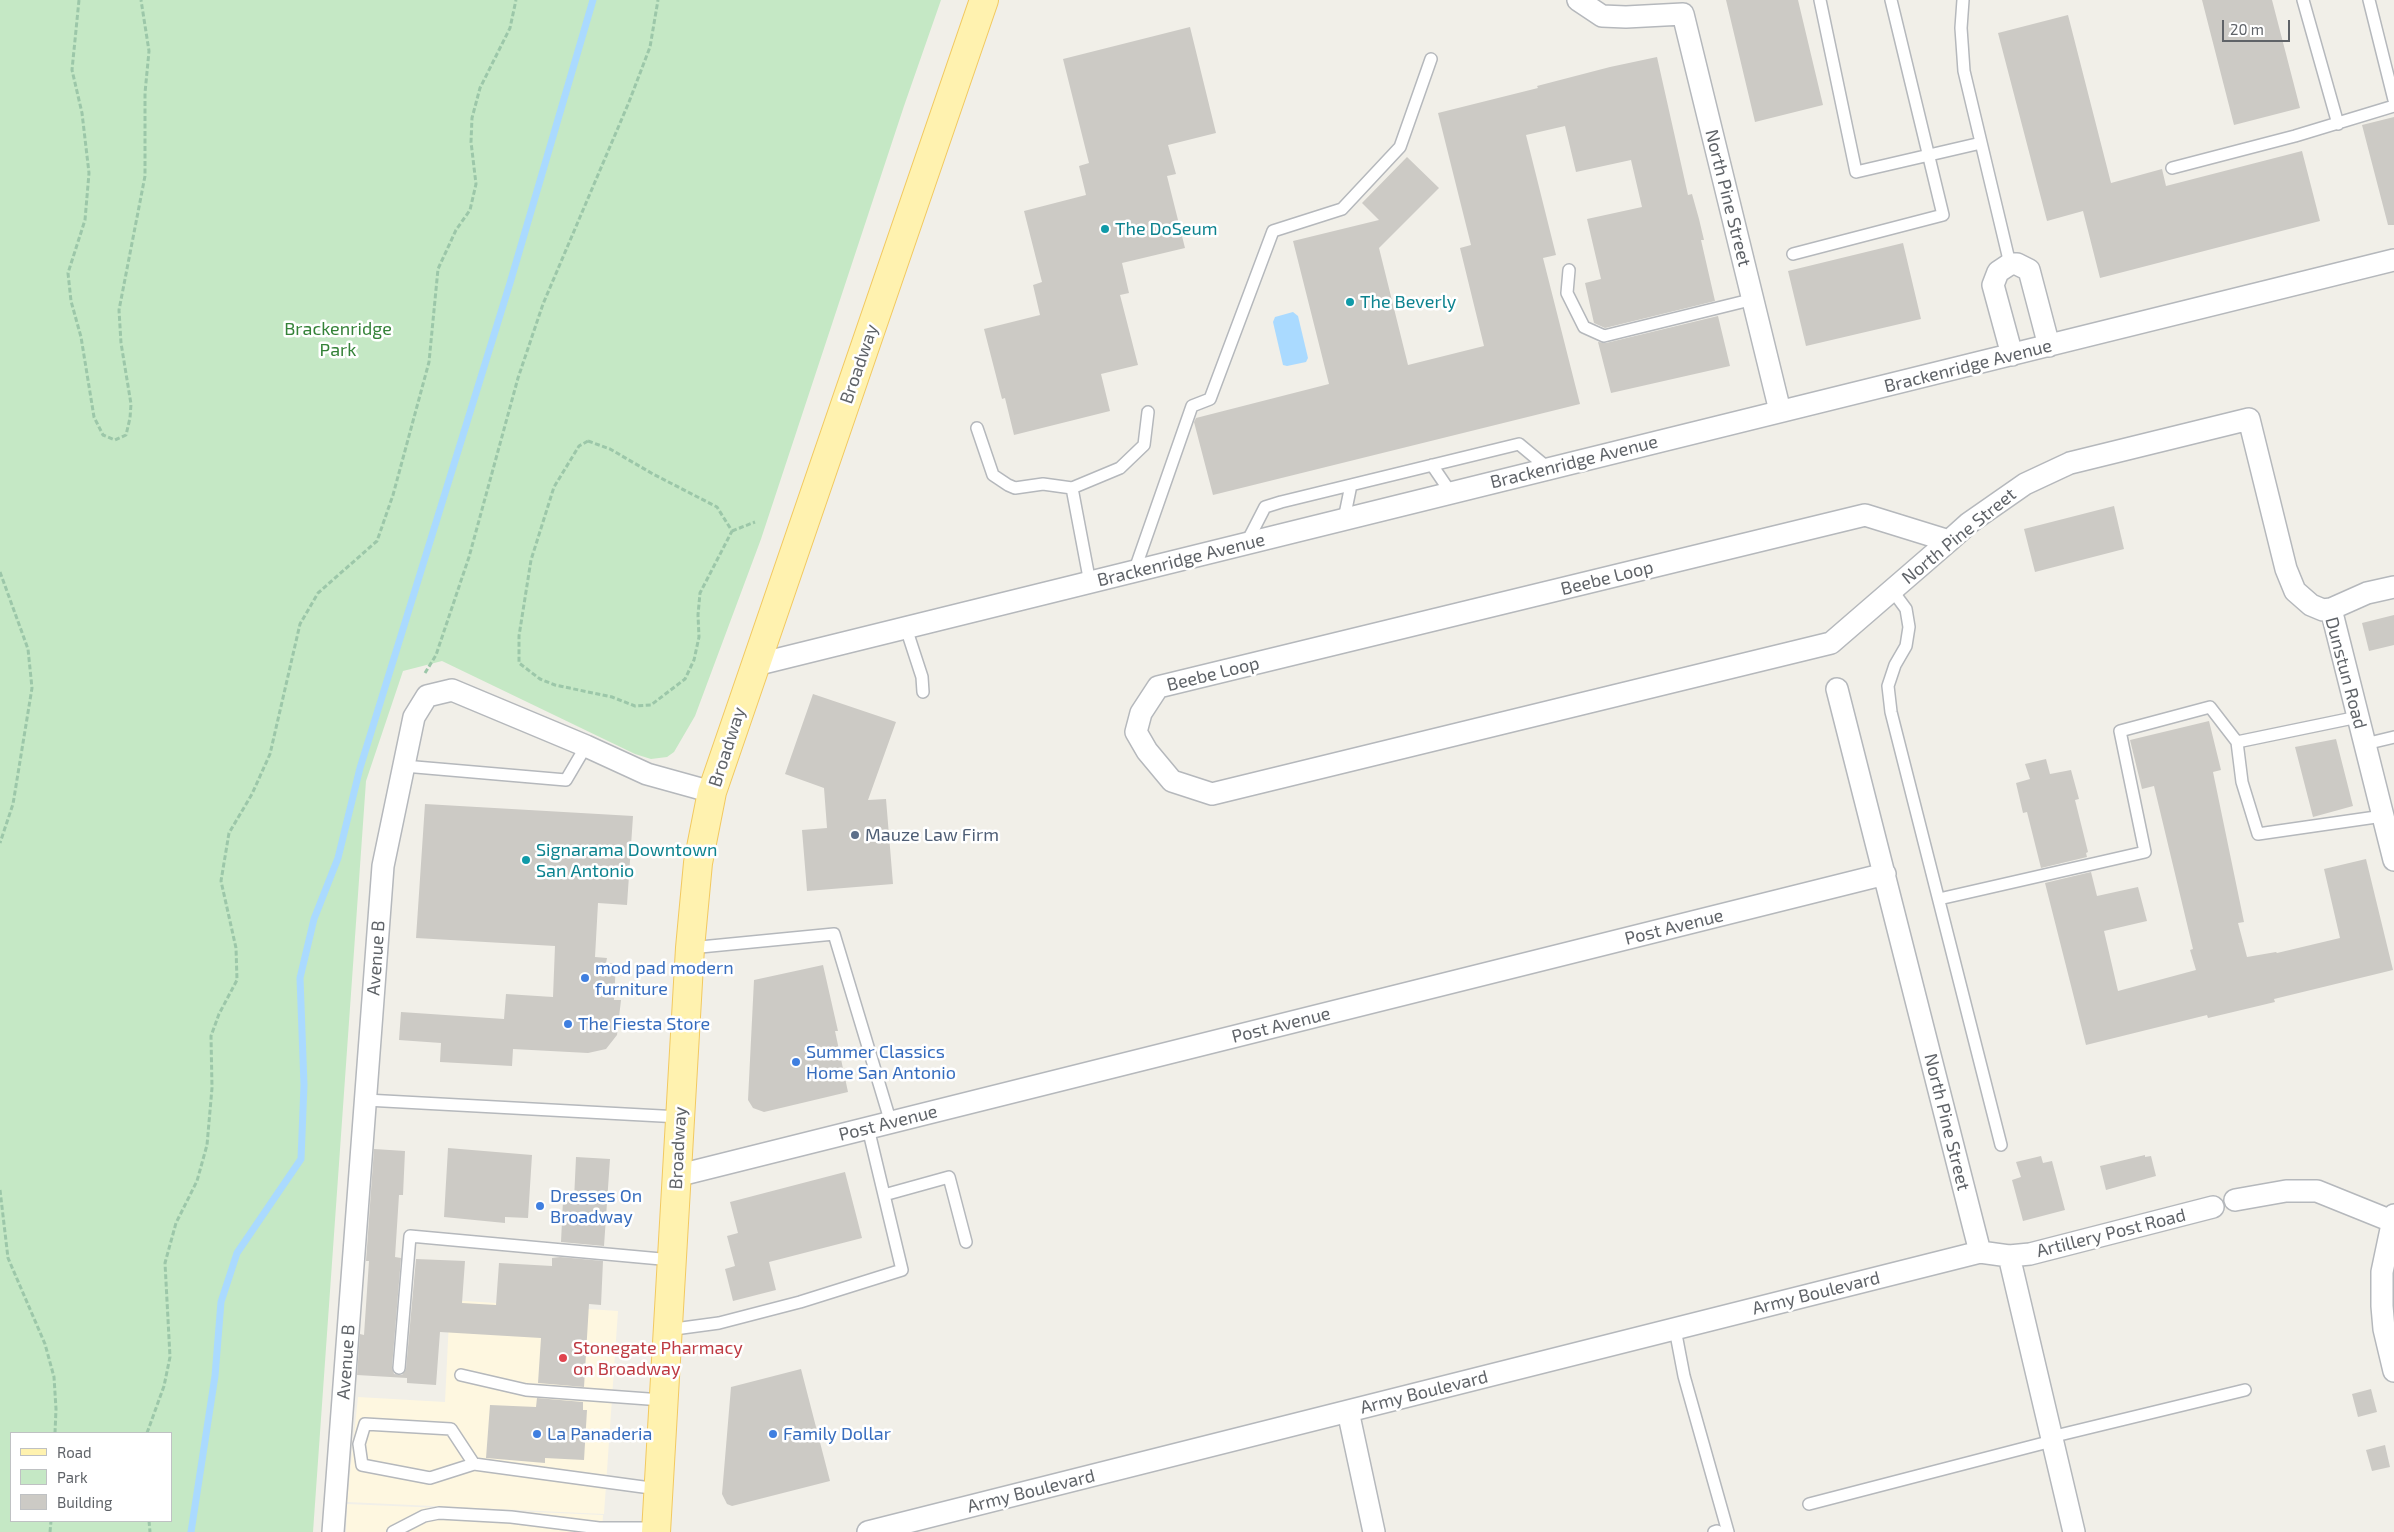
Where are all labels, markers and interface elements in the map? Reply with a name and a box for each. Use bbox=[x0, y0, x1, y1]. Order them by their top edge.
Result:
scale bar bbox=[2224, 10, 2292, 42]
text: 20 m bbox=[2230, 20, 2264, 38]
street label: North Pine Street bbox=[1701, 127, 1755, 269]
place label: The DoSeum bbox=[1115, 218, 1217, 240]
marker: The DoSeum bbox=[1099, 223, 1111, 235]
place label: The Beverly bbox=[1360, 291, 1456, 313]
marker: The Beverly bbox=[1344, 296, 1356, 308]
park label: Brackenridge Park bbox=[284, 318, 392, 360]
street label: Broadway bbox=[835, 321, 883, 407]
street label: Brackenridge Avenue bbox=[1882, 335, 2054, 397]
street label: Brackenridge Avenue bbox=[1488, 431, 1660, 493]
street label: North Pine Street bbox=[1898, 483, 2020, 589]
street label: Brackenridge Avenue bbox=[1095, 529, 1267, 591]
street label: Beebe Loop bbox=[1559, 556, 1655, 600]
street label: Dunstun Road bbox=[2321, 615, 2371, 731]
street label: Beebe Loop bbox=[1165, 652, 1261, 696]
street label: Broadway bbox=[704, 704, 750, 790]
place label: Mauze Law Firm bbox=[865, 824, 999, 846]
marker: Mauze Law Firm bbox=[849, 829, 861, 841]
place label: Signarama Downtown San Antonio bbox=[536, 839, 717, 882]
marker: Signarama Downtown San Antonio bbox=[520, 854, 532, 866]
street label: Post Avenue bbox=[1622, 904, 1726, 950]
street label: Avenue B bbox=[363, 920, 389, 996]
place label: mod pad modern furniture bbox=[595, 957, 734, 1000]
marker: mod pad modern furniture bbox=[579, 972, 591, 984]
street label: Post Avenue bbox=[1229, 1002, 1333, 1048]
place label: The Fiesta Store bbox=[578, 1013, 710, 1035]
marker: The Fiesta Store bbox=[562, 1018, 574, 1030]
place label: Summer Classics Home San Antonio bbox=[806, 1041, 956, 1084]
street label: North Pine Street bbox=[1920, 1051, 1974, 1193]
marker: Summer Classics Home San Antonio bbox=[790, 1056, 802, 1068]
street label: Post Avenue bbox=[836, 1100, 940, 1146]
street label: Broadway bbox=[665, 1106, 691, 1190]
place label: Dresses On Broadway bbox=[550, 1185, 642, 1228]
marker: Dresses On Broadway bbox=[534, 1200, 546, 1212]
street label: Artillery Post Road bbox=[2034, 1204, 2188, 1262]
street label: Army Boulevard bbox=[1750, 1267, 1882, 1319]
street label: Avenue B bbox=[333, 1324, 359, 1400]
place label: Stonegate Pharmacy on Broadway bbox=[573, 1337, 743, 1380]
marker: Stonegate Pharmacy on Broadway bbox=[557, 1352, 569, 1364]
street label: Army Boulevard bbox=[1358, 1366, 1490, 1418]
place label: La Panaderia bbox=[547, 1423, 652, 1445]
place label: Family Dollar bbox=[783, 1423, 891, 1445]
marker: La Panaderia bbox=[531, 1428, 543, 1440]
marker: Family Dollar bbox=[767, 1428, 779, 1440]
legend bbox=[10, 1432, 172, 1522]
text: Road bbox=[57, 1443, 92, 1461]
street label: Army Boulevard bbox=[965, 1465, 1097, 1517]
text: Park bbox=[57, 1468, 88, 1486]
text: Building bbox=[57, 1493, 112, 1511]

